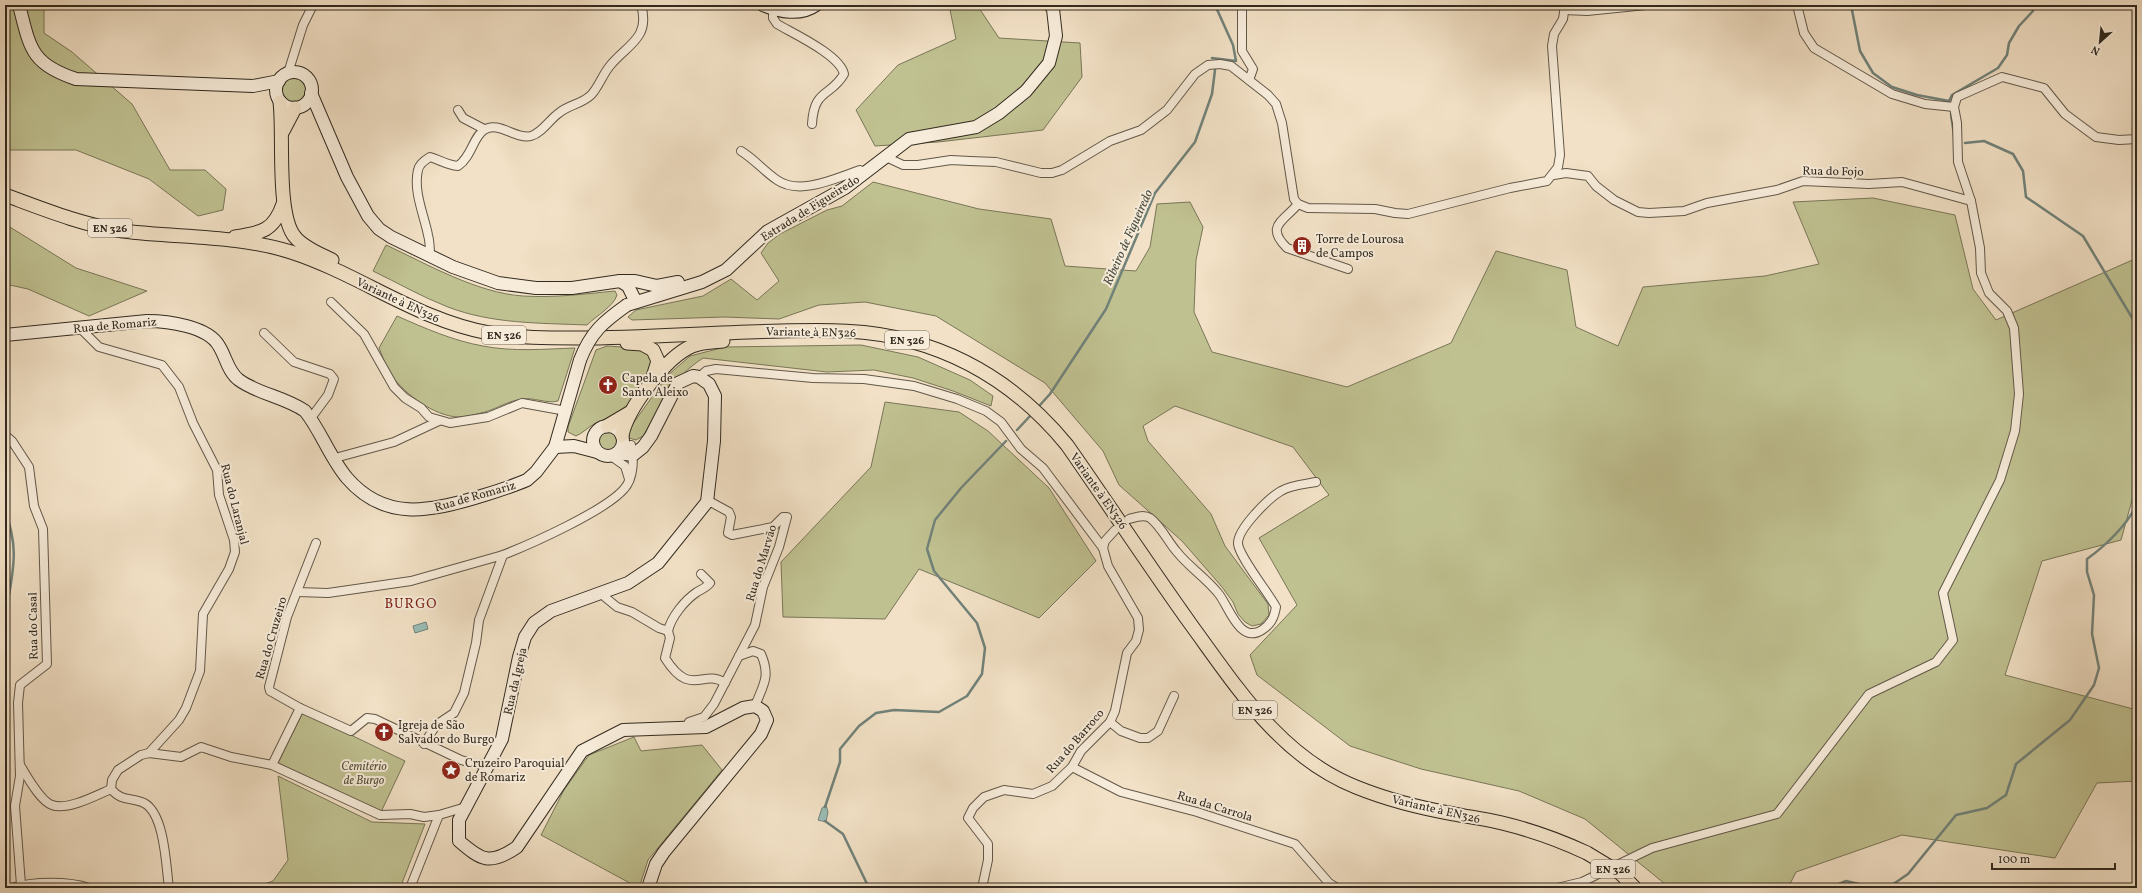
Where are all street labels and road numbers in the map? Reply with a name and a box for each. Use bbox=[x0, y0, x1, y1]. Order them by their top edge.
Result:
street label: Rua do Fojo bbox=[1802, 163, 1864, 181]
street label: Estrada de Figueiredo bbox=[758, 172, 863, 246]
road number: EN 326 bbox=[88, 219, 132, 237]
street label: Variante à EN326 bbox=[353, 275, 442, 327]
street label: Rua de Romariz bbox=[73, 314, 158, 338]
street label: Variante à EN326 bbox=[766, 324, 856, 342]
road number: EN 326 bbox=[482, 326, 526, 344]
road number: EN 326 bbox=[885, 331, 929, 349]
street label: Variante à EN326 bbox=[1066, 450, 1131, 533]
street label: Rua do Laranjal bbox=[216, 462, 252, 547]
street label: Rua de Romariz bbox=[433, 478, 518, 516]
street label: Rua do Marvão bbox=[743, 523, 781, 604]
street label: Rua do Casal bbox=[25, 592, 43, 660]
street label: Rua do Cruzeiro bbox=[253, 595, 291, 681]
street label: Rua da Igreja bbox=[500, 646, 532, 717]
road number: EN 326 bbox=[1233, 701, 1277, 719]
street label: Rua do Barroco bbox=[1043, 706, 1108, 777]
street label: Rua da Carrola bbox=[1175, 788, 1254, 826]
street label: Variante à EN326 bbox=[1390, 792, 1482, 828]
road number: EN 326 bbox=[1591, 860, 1635, 878]

